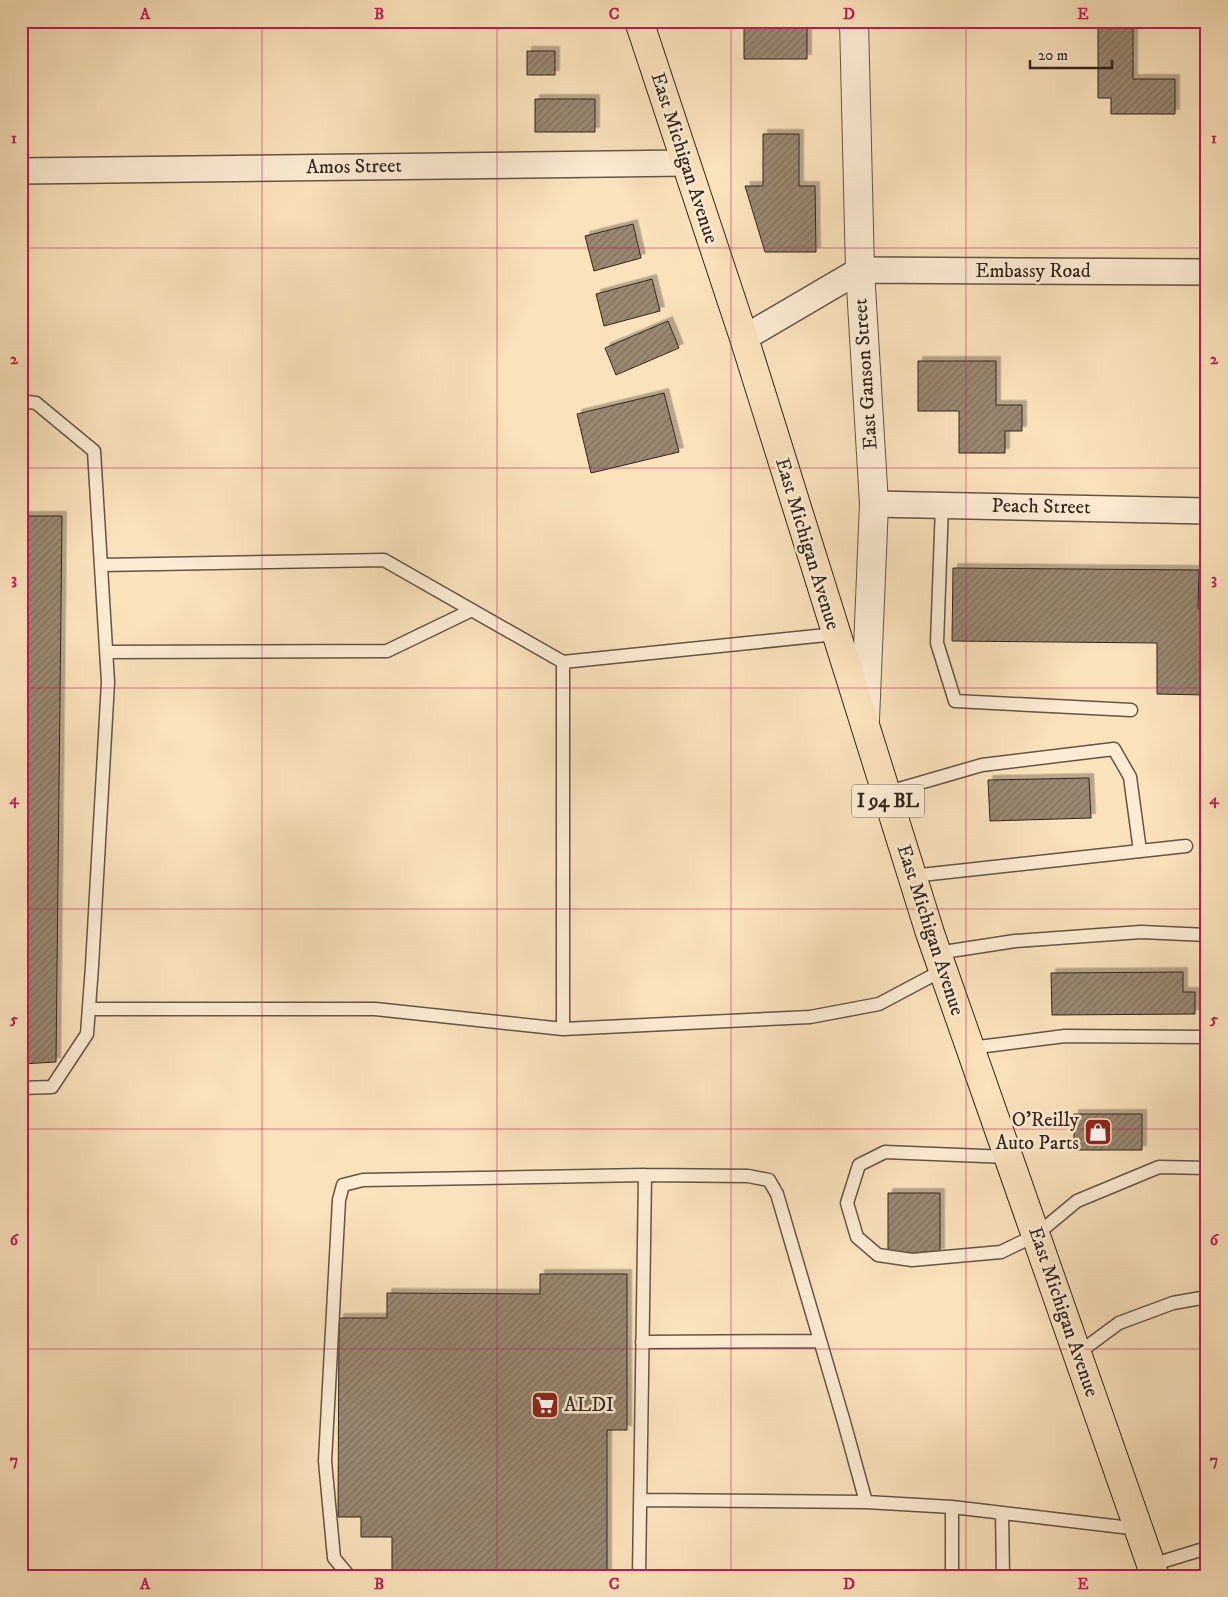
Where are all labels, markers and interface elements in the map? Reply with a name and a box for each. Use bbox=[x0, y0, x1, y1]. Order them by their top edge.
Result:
text: A bbox=[139, 4, 151, 24]
text: B bbox=[374, 4, 384, 24]
text: C bbox=[609, 4, 619, 24]
text: D bbox=[843, 4, 855, 24]
text: E bbox=[1077, 4, 1089, 24]
scale bar bbox=[1030, 38, 1113, 70]
text: 20 m bbox=[1038, 46, 1068, 65]
street label: East Michigan Avenue bbox=[645, 69, 723, 247]
text: 1 bbox=[11, 128, 17, 148]
text: 1 bbox=[1211, 128, 1217, 148]
street label: Amos Street bbox=[306, 154, 402, 180]
street label: Embassy Road bbox=[975, 259, 1091, 284]
street label: East Ganson Street bbox=[848, 298, 884, 450]
text: 2 bbox=[10, 349, 19, 369]
text: 2 bbox=[1210, 349, 1219, 369]
street label: East Michigan Avenue bbox=[769, 455, 845, 633]
street label: Peach Street bbox=[991, 494, 1091, 520]
text: 3 bbox=[11, 569, 17, 589]
text: 3 bbox=[1211, 569, 1217, 589]
road number: I 94 BL bbox=[852, 784, 924, 818]
text: 4 bbox=[8, 789, 19, 809]
text: 4 bbox=[1208, 789, 1219, 809]
street label: East Michigan Avenue bbox=[891, 841, 969, 1019]
text: 5 bbox=[9, 1009, 18, 1029]
text: 5 bbox=[1209, 1009, 1218, 1029]
place label: O'Reilly Auto Parts bbox=[996, 1108, 1080, 1156]
shop icon: O'Reilly Auto Parts bbox=[1083, 1117, 1113, 1147]
street label: East Michigan Avenue bbox=[1022, 1224, 1104, 1400]
text: 6 bbox=[10, 1230, 20, 1250]
text: 6 bbox=[1210, 1230, 1220, 1250]
supermarket icon: ALDI bbox=[530, 1390, 560, 1420]
place label: ALDI bbox=[564, 1393, 614, 1418]
text: 7 bbox=[10, 1450, 18, 1470]
text: 7 bbox=[1210, 1450, 1218, 1470]
text: A bbox=[139, 1574, 151, 1594]
text: B bbox=[374, 1574, 384, 1594]
text: C bbox=[609, 1574, 619, 1594]
text: D bbox=[843, 1574, 855, 1594]
text: E bbox=[1077, 1574, 1089, 1594]

